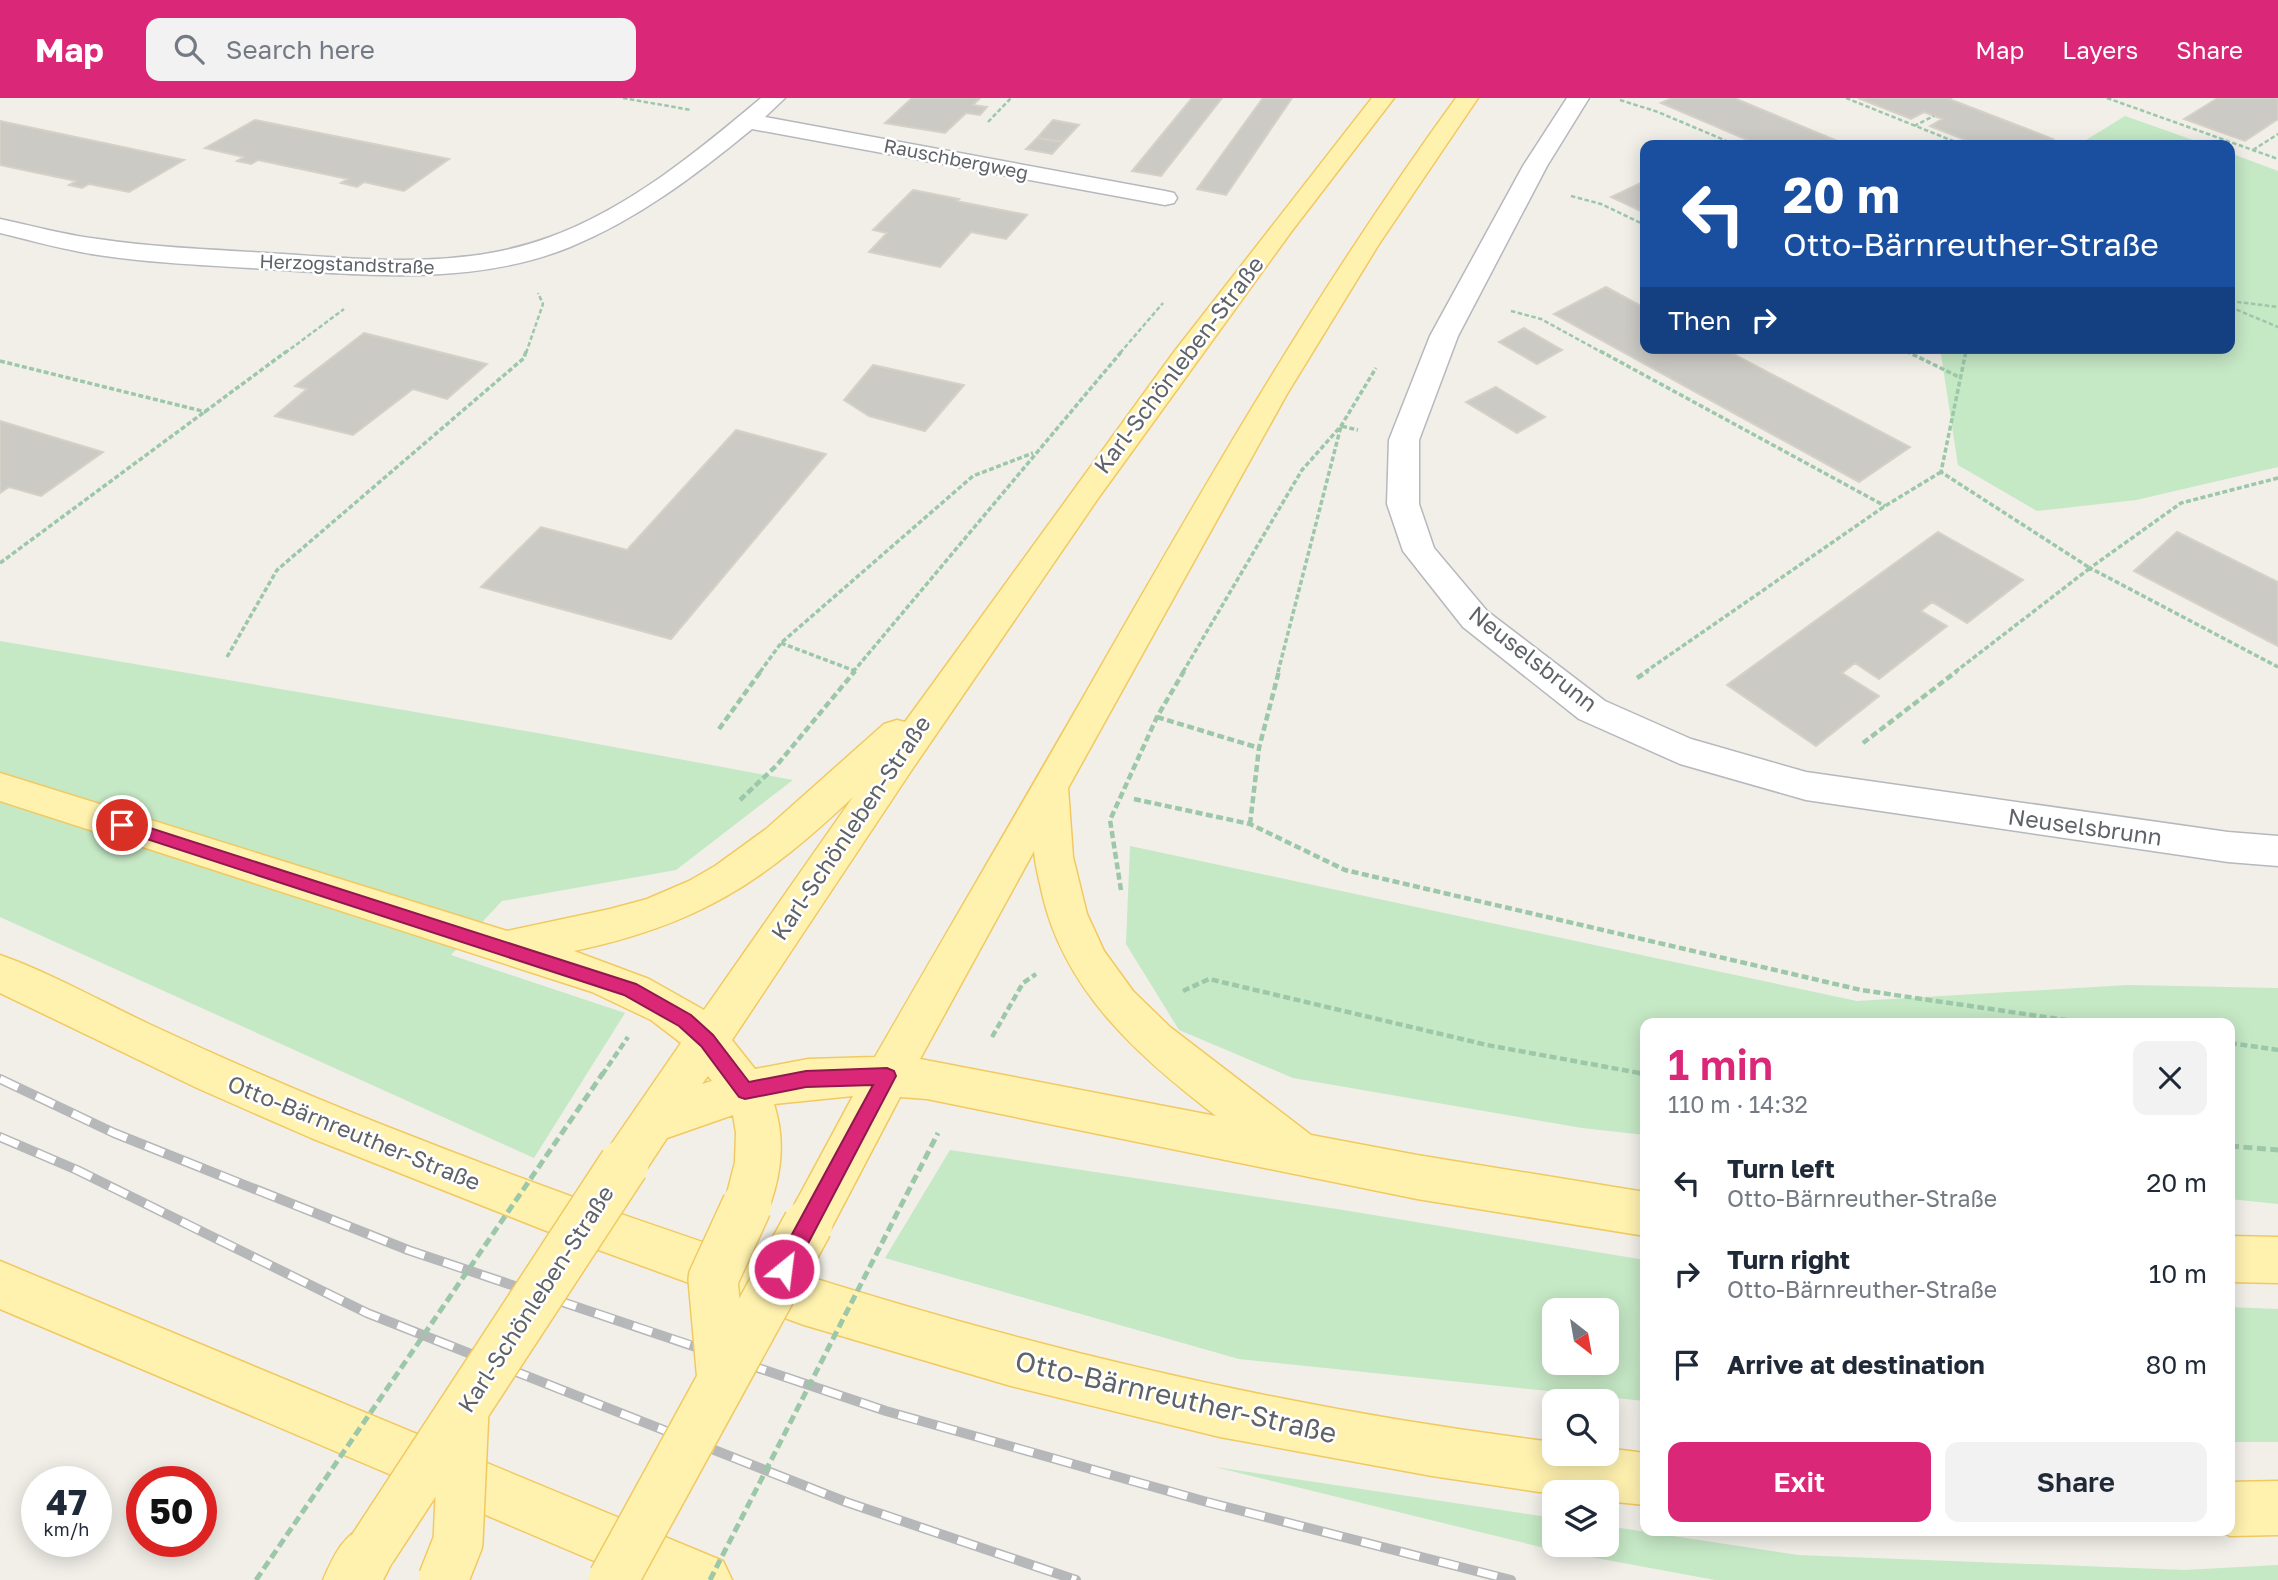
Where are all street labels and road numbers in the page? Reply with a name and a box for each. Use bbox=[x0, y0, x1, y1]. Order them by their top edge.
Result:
street label: Rauschbergweg bbox=[882, 133, 1030, 184]
street label: Herzogstandstraße bbox=[259, 249, 435, 278]
street label: Karl-Schönleben-Straße bbox=[1087, 250, 1269, 479]
street label: Neuselsbrunn bbox=[1464, 599, 1603, 717]
street label: Karl-Schönleben-Straße bbox=[765, 710, 936, 945]
street label: Neuselsbrunn bbox=[2006, 801, 2164, 851]
street label: Otto-Bärnreuther-Straße bbox=[224, 1068, 485, 1196]
street label: Karl-Schönleben-Straße bbox=[451, 1180, 619, 1417]
street label: Otto-Bärnreuther-Straße bbox=[1012, 1343, 1340, 1450]

